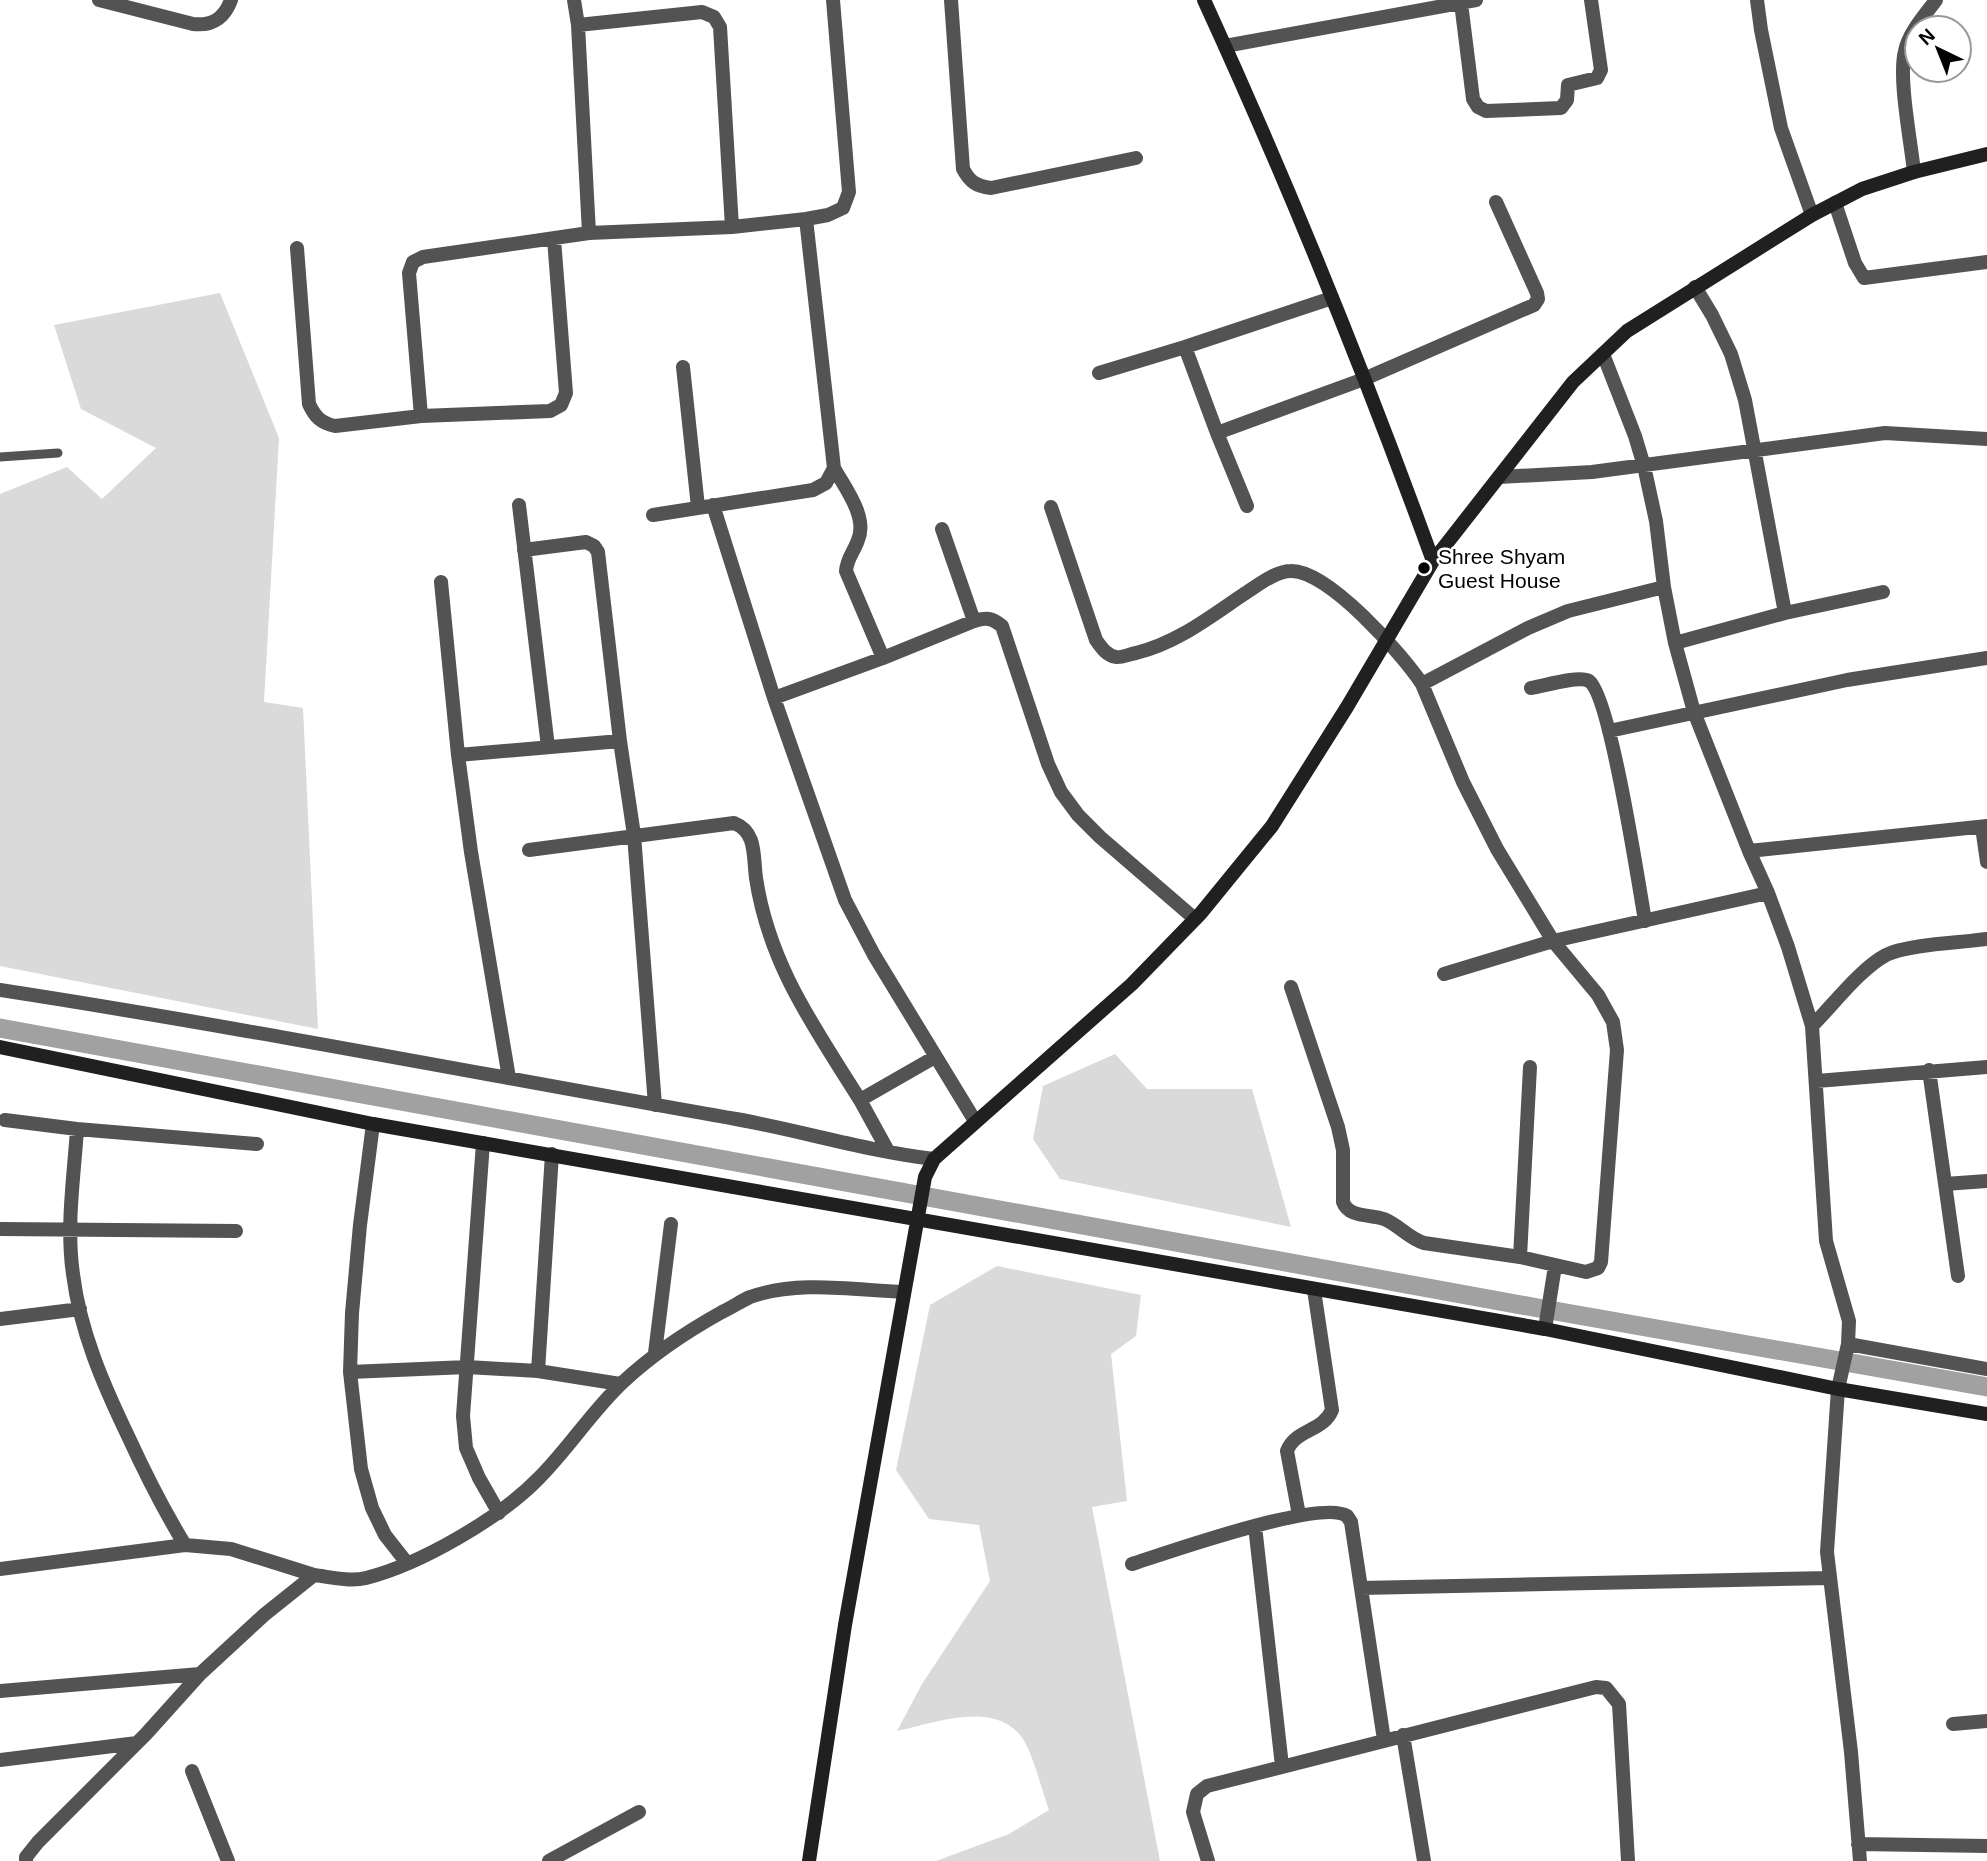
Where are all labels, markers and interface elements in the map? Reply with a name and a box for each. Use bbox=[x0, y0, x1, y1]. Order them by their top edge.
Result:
north arrow bbox=[1903, 14, 1973, 84]
text: N bbox=[1915, 25, 1939, 49]
place label: Shree Shyam Guest House bbox=[1438, 545, 1565, 592]
marker: Shree Shyam Guest House bbox=[1416, 560, 1432, 576]

